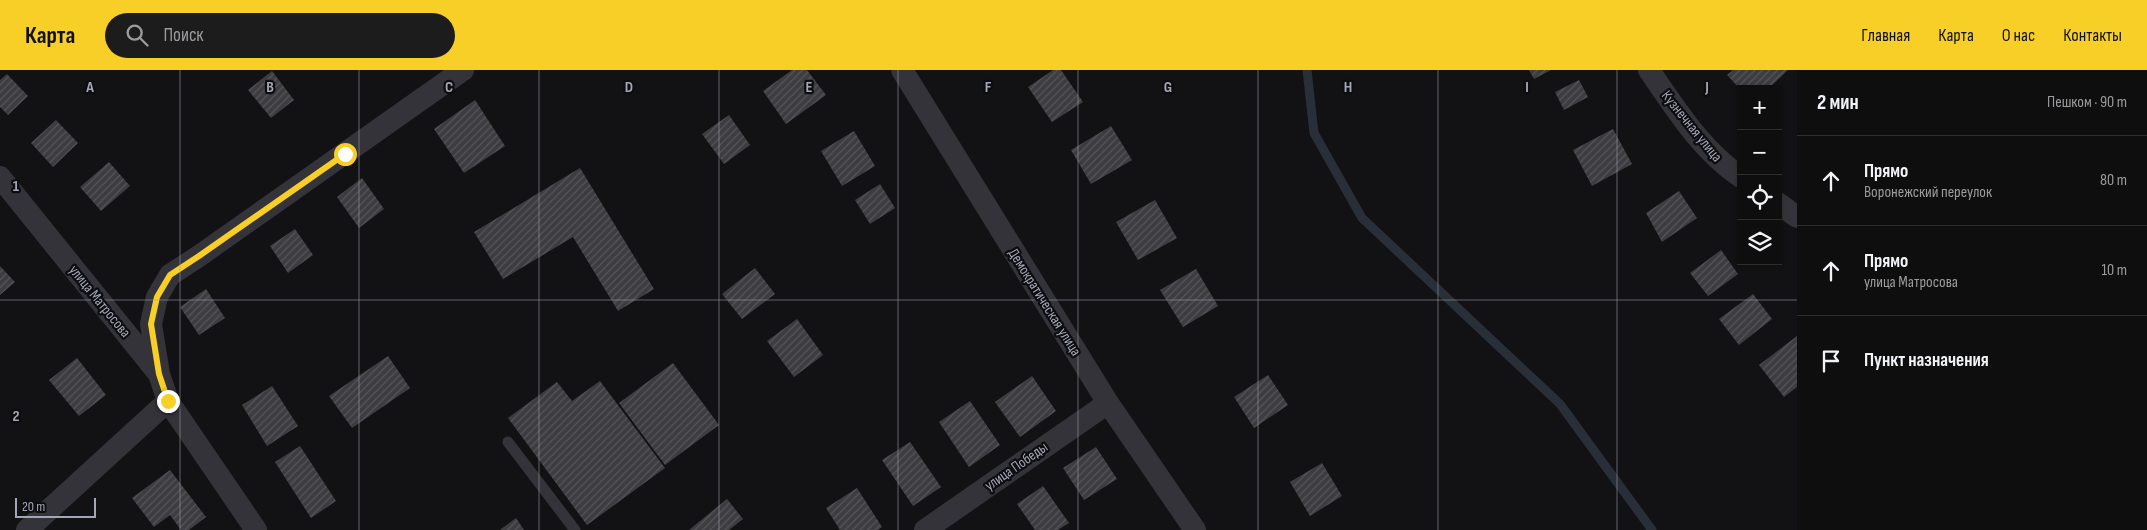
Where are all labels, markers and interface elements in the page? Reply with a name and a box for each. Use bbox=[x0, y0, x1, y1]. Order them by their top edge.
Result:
search box bbox=[105, 13, 455, 58]
text: Карта bbox=[25, 21, 75, 50]
icon: search bbox=[123, 21, 151, 49]
text: Поиск bbox=[163, 24, 204, 47]
text: Главная bbox=[1861, 25, 1910, 46]
text: Карта bbox=[1938, 25, 1974, 46]
text: О нас bbox=[2002, 25, 2035, 46]
text: Контакты bbox=[2063, 25, 2122, 46]
text: A bbox=[85, 78, 94, 97]
text: B bbox=[266, 78, 274, 97]
text: C bbox=[445, 78, 453, 97]
text: D bbox=[625, 78, 633, 97]
text: E bbox=[806, 78, 813, 97]
text: F bbox=[985, 78, 992, 97]
text: G bbox=[1164, 78, 1172, 97]
text: H bbox=[1344, 78, 1352, 97]
text: I bbox=[1525, 78, 1529, 97]
text: J bbox=[1704, 78, 1709, 97]
map controls bbox=[1737, 85, 1782, 265]
button: + bbox=[1737, 85, 1782, 130]
street label: Кузнечная улица bbox=[1657, 87, 1726, 166]
text: 2 мин bbox=[1817, 90, 1859, 115]
text: Пешком · 90 m bbox=[2047, 93, 2127, 112]
button: − bbox=[1737, 130, 1782, 175]
route start bbox=[334, 143, 357, 166]
text: Прямо bbox=[1864, 160, 1908, 183]
icon: ahead bbox=[1817, 167, 1845, 195]
text: 80 m bbox=[2100, 171, 2127, 190]
button: locate bbox=[1737, 175, 1782, 220]
text: 1 bbox=[13, 177, 20, 196]
text: Воронежский переулок bbox=[1864, 183, 1992, 202]
button: layers bbox=[1737, 220, 1782, 265]
street label: Демократическая улица bbox=[1004, 245, 1085, 360]
text: Прямо bbox=[1864, 250, 1908, 273]
icon: ahead bbox=[1817, 257, 1845, 285]
street label: улица Матросова bbox=[65, 261, 135, 342]
text: 10 m bbox=[2101, 261, 2127, 280]
text: улица Матросова bbox=[1864, 273, 1958, 292]
icon: arrive bbox=[1817, 347, 1845, 375]
text: Пункт назначения bbox=[1864, 349, 1989, 372]
route end bbox=[157, 390, 180, 413]
text: 2 bbox=[12, 407, 20, 426]
street label: улица Победы bbox=[981, 438, 1052, 495]
scale bar bbox=[15, 495, 96, 518]
text: 20 m bbox=[22, 498, 45, 515]

